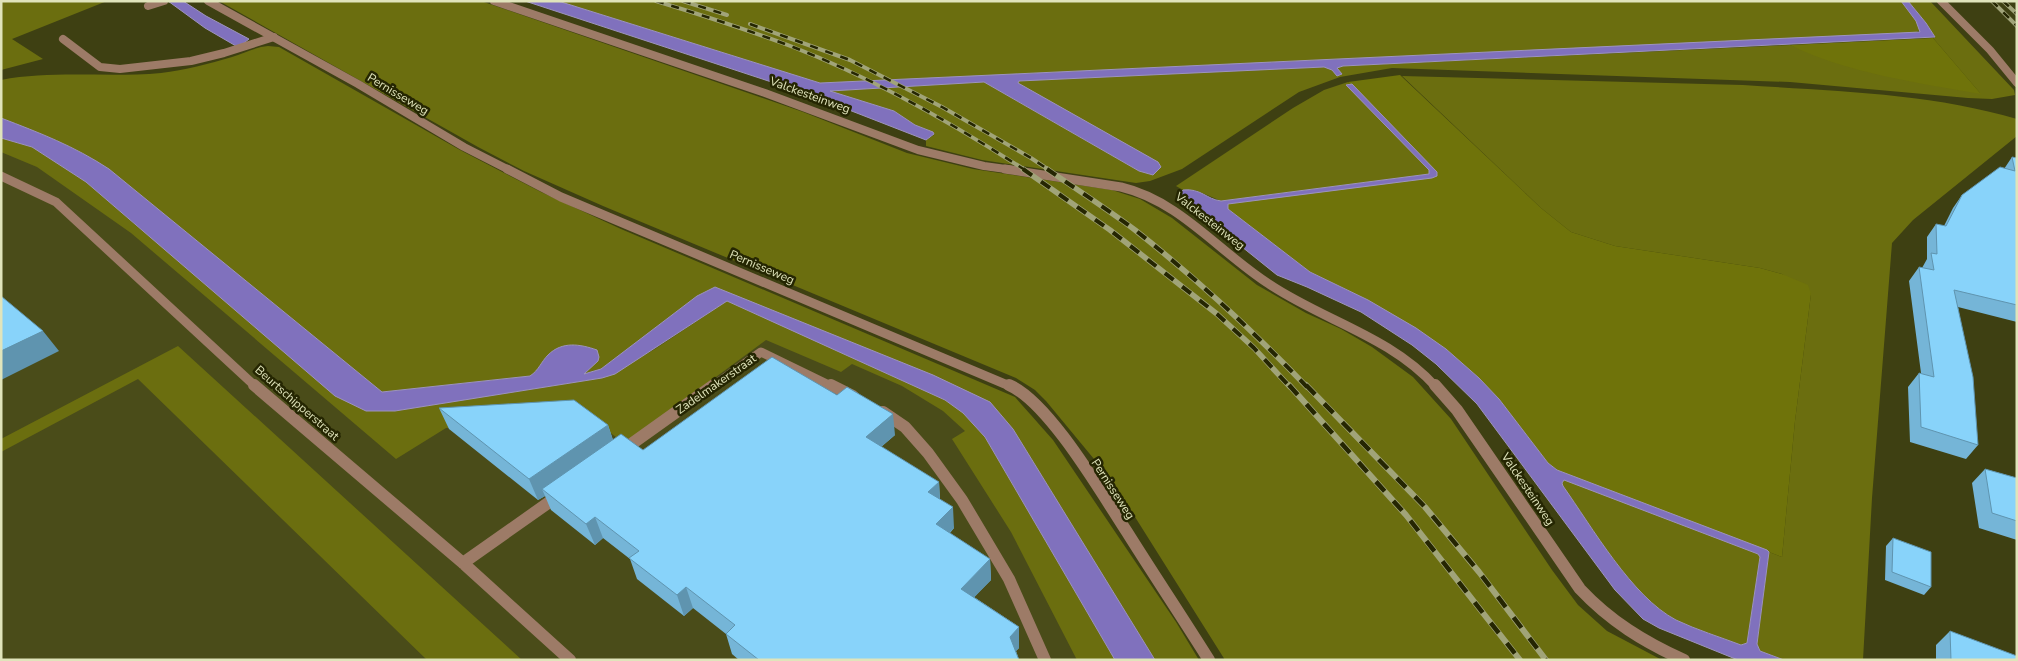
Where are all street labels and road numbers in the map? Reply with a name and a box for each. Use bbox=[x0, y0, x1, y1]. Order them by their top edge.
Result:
street label: Pernisseweg bbox=[364, 69, 432, 119]
street label: Valckesteinweg bbox=[767, 73, 852, 117]
street label: Valckesteinweg bbox=[1171, 188, 1248, 253]
street label: Pernisseweg bbox=[727, 246, 797, 288]
street label: Zadelmakerstraat bbox=[673, 350, 760, 418]
street label: Beurtschipperstraat bbox=[252, 362, 343, 445]
street label: Valckesteinweg bbox=[1497, 449, 1558, 528]
street label: Pernisseweg bbox=[1088, 456, 1138, 522]

